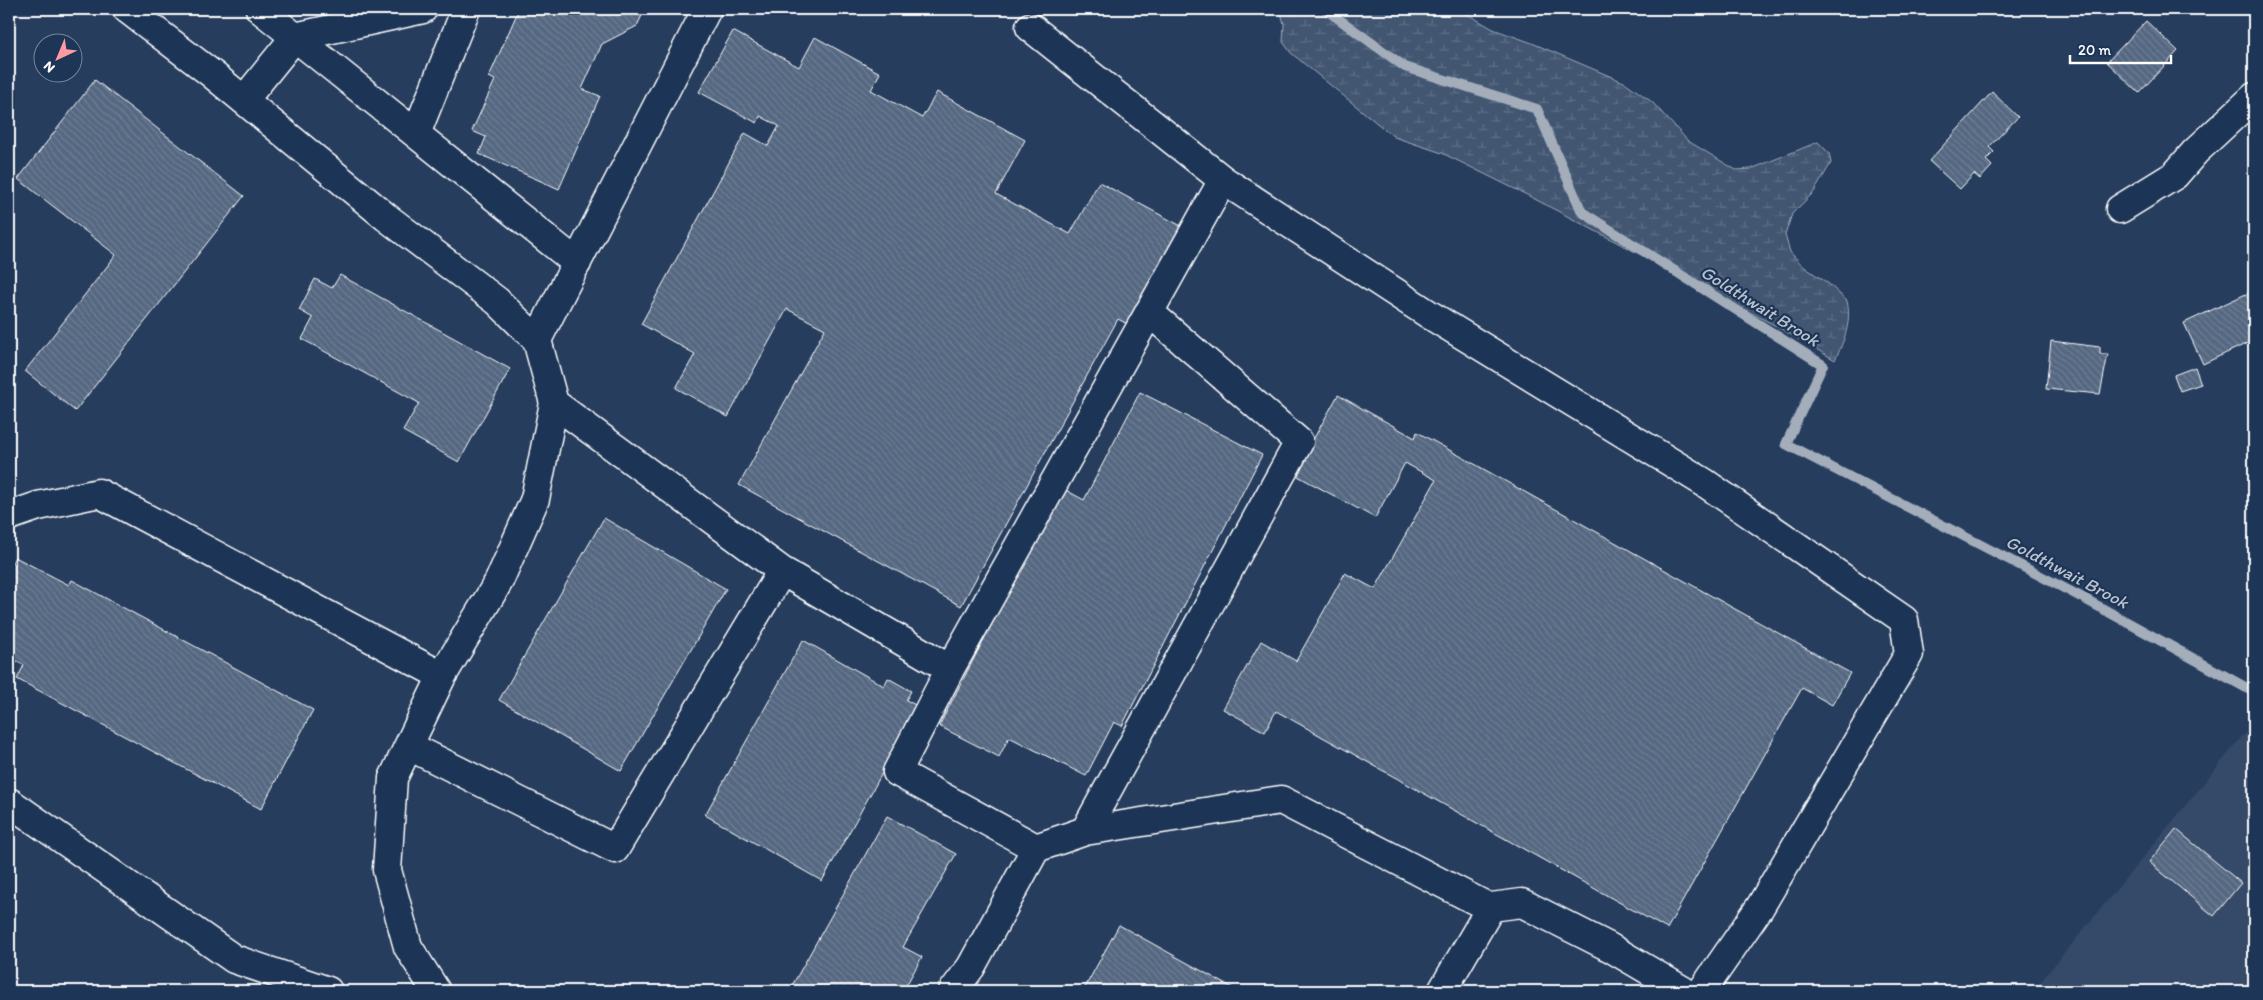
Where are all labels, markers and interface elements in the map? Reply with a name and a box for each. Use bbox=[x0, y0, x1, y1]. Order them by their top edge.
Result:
north arrow bbox=[32, 32, 82, 82]
scale bar bbox=[2070, 32, 2172, 64]
text: 20 m bbox=[2078, 41, 2112, 59]
text: N bbox=[40, 58, 59, 76]
water label: Goldthwait Brook bbox=[1697, 261, 1825, 352]
water label: Goldthwait Brook bbox=[2002, 530, 2134, 614]

